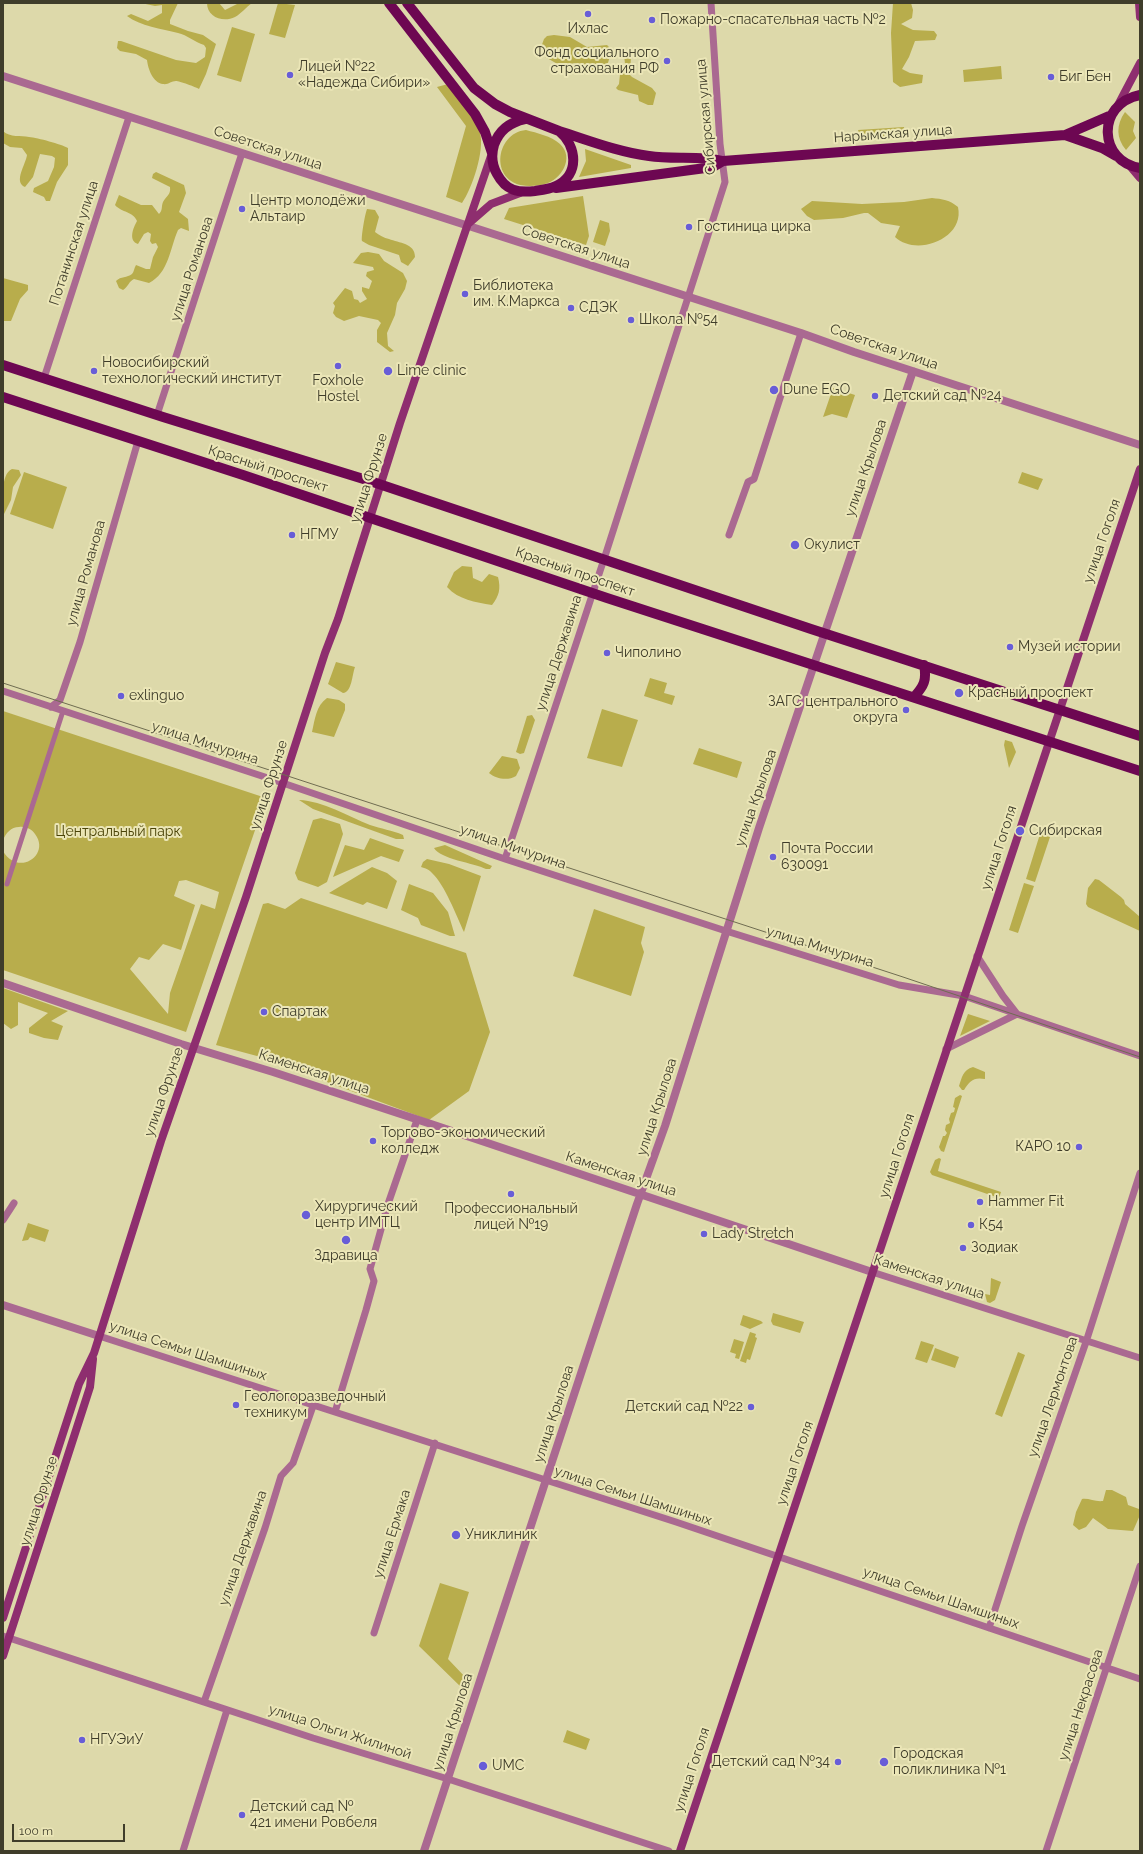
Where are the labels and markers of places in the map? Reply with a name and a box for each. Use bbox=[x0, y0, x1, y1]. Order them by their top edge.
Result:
marker: Ихлас bbox=[583, 9, 593, 19]
place label: Пожарно-спасательная часть №2 bbox=[660, 12, 886, 28]
marker: Пожарно-спасательная часть №2 bbox=[647, 15, 657, 25]
place label: Ихлас bbox=[568, 21, 608, 37]
place label: Фонд социального страхования РФ bbox=[534, 45, 659, 78]
marker: Фонд социального страхования РФ bbox=[662, 56, 672, 66]
place label: Лицей №22 «Надежда Сибири» bbox=[298, 59, 430, 92]
place label: Биг Бен bbox=[1059, 69, 1111, 85]
marker: Лицей №22 «Надежда Сибири» bbox=[285, 70, 295, 80]
marker: Биг Бен bbox=[1046, 72, 1056, 82]
place label: Центр молодёжи Альтаир bbox=[250, 193, 366, 226]
marker: Центр молодёжи Альтаир bbox=[237, 204, 247, 214]
place label: Гостиница цирка bbox=[697, 219, 811, 235]
marker: Гостиница цирка bbox=[684, 222, 694, 232]
place label: Библиотека им. К.Маркса bbox=[473, 278, 560, 310]
marker: Библиотека им. К.Маркса bbox=[460, 289, 470, 299]
place label: СДЭК bbox=[579, 300, 618, 316]
marker: СДЭК bbox=[566, 303, 576, 313]
place label: Школа №54 bbox=[639, 312, 718, 328]
marker: Школа №54 bbox=[626, 315, 636, 325]
place label: Новосибирский технологический институт bbox=[102, 355, 281, 388]
marker: Foxhole Hostel bbox=[333, 361, 343, 371]
place label: Lime clinic bbox=[397, 363, 466, 379]
marker: Lime clinic bbox=[382, 365, 394, 377]
marker: Новосибирский технологический институт bbox=[89, 366, 99, 376]
place label: Foxhole Hostel bbox=[312, 373, 364, 406]
place label: Dune EGO bbox=[783, 382, 850, 398]
marker: Dune EGO bbox=[768, 384, 780, 396]
place label: Детский сад №24 bbox=[883, 388, 1001, 404]
marker: Детский сад №24 bbox=[870, 391, 880, 401]
place label: НГМУ bbox=[300, 527, 338, 543]
marker: НГМУ bbox=[287, 530, 297, 540]
place label: Окулист bbox=[804, 537, 860, 553]
marker: Окулист bbox=[789, 539, 801, 551]
place label: Музей истории bbox=[1018, 639, 1121, 655]
marker: Музей истории bbox=[1005, 642, 1015, 652]
place label: Чиполино bbox=[615, 645, 681, 661]
marker: Чиполино bbox=[602, 648, 612, 658]
place label: Красный проспект bbox=[968, 685, 1093, 701]
marker: Красный проспект bbox=[953, 687, 965, 699]
place label: exlinguo bbox=[129, 688, 184, 704]
marker: exlinguo bbox=[116, 691, 126, 701]
place label: ЗАГС центрального округа bbox=[768, 694, 898, 726]
marker: ЗАГС центрального округа bbox=[901, 705, 911, 715]
place label: Сибирская bbox=[1029, 823, 1102, 839]
marker: Сибирская bbox=[1014, 825, 1026, 837]
place label: Почта России 630091 bbox=[781, 841, 873, 874]
marker: Почта России 630091 bbox=[768, 852, 778, 862]
place label: Спартак bbox=[272, 1004, 327, 1020]
marker: Спартак bbox=[259, 1007, 269, 1017]
place label: Торгово-экономический колледж bbox=[381, 1125, 545, 1158]
marker: Торгово-экономический колледж bbox=[368, 1136, 378, 1146]
place label: КАРО 10 bbox=[1015, 1139, 1071, 1155]
marker: КАРО 10 bbox=[1074, 1142, 1084, 1152]
marker: Профессиональный лицей №19 bbox=[506, 1189, 516, 1199]
place label: Hammer Fit bbox=[988, 1194, 1064, 1210]
marker: Hammer Fit bbox=[975, 1197, 985, 1207]
place label: Хирургический центр ИМТЦ bbox=[315, 1199, 418, 1232]
place label: Профессиональный лицей №19 bbox=[444, 1201, 578, 1234]
marker: Хирургический центр ИМТЦ bbox=[300, 1209, 312, 1221]
place label: К54 bbox=[979, 1217, 1003, 1233]
marker: К54 bbox=[966, 1220, 976, 1230]
place label: Lady Stretch bbox=[712, 1226, 794, 1242]
marker: Lady Stretch bbox=[699, 1229, 709, 1239]
marker: Здравица bbox=[340, 1234, 352, 1246]
place label: Зодиак bbox=[971, 1240, 1018, 1256]
marker: Зодиак bbox=[958, 1243, 968, 1253]
place label: Здравица bbox=[314, 1248, 378, 1264]
place label: Геологоразведочный техникум bbox=[244, 1389, 386, 1422]
place label: Детский сад №22 bbox=[625, 1399, 743, 1415]
marker: Геологоразведочный техникум bbox=[231, 1400, 241, 1410]
marker: Детский сад №22 bbox=[746, 1402, 756, 1412]
place label: Униклиник bbox=[465, 1527, 537, 1543]
marker: Униклиник bbox=[450, 1529, 462, 1541]
place label: НГУЭиУ bbox=[90, 1732, 143, 1748]
marker: НГУЭиУ bbox=[77, 1735, 87, 1745]
place label: Городская поликлиника №1 bbox=[893, 1746, 1006, 1778]
place label: Детский сад №34 bbox=[711, 1754, 830, 1770]
marker: Городская поликлиника №1 bbox=[878, 1756, 890, 1768]
marker: Детский сад №34 bbox=[833, 1757, 843, 1767]
place label: UMC bbox=[492, 1758, 524, 1774]
marker: UMC bbox=[477, 1760, 489, 1772]
place label: Детский сад № 421 имени Ровбеля bbox=[250, 1799, 377, 1832]
marker: Детский сад № 421 имени Ровбеля bbox=[237, 1810, 247, 1820]

